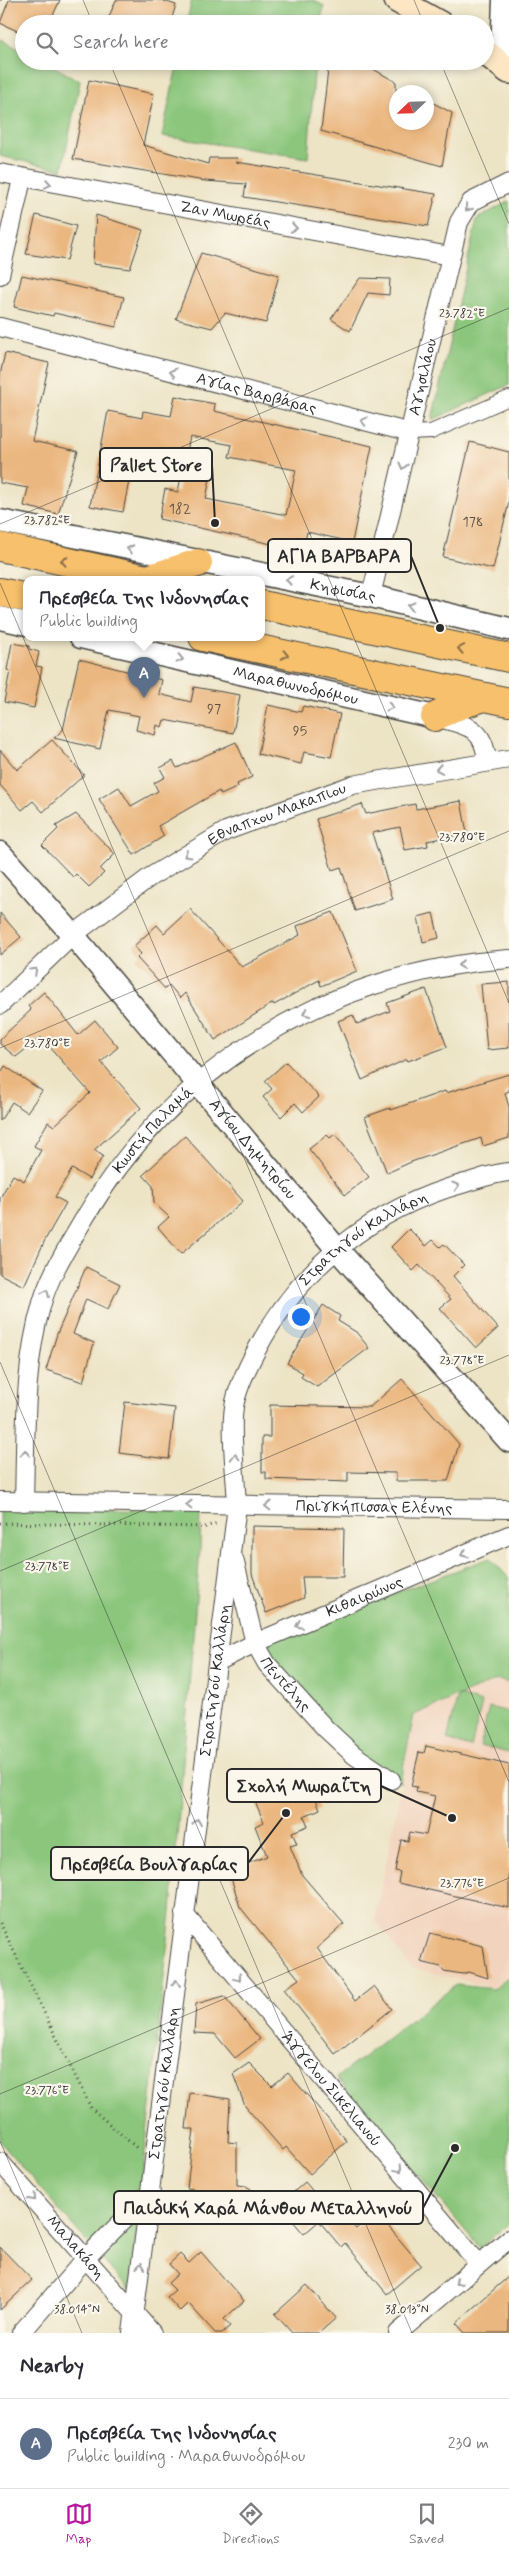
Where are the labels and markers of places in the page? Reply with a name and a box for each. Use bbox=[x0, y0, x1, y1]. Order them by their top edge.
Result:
callout: Pallet Store bbox=[100, 448, 212, 481]
callout: ΑΓΙΑ ΒΑΡΒΑΡΑ bbox=[268, 539, 411, 572]
pin: A bbox=[128, 657, 160, 698]
callout: Σχολή Μωραΐτη bbox=[227, 1769, 381, 1802]
callout: Πρεσβεία Βουλγαρίας bbox=[51, 1847, 248, 1880]
callout: Παιδική Χαρά Μάνθου Μεταλληνού bbox=[114, 2191, 423, 2224]

